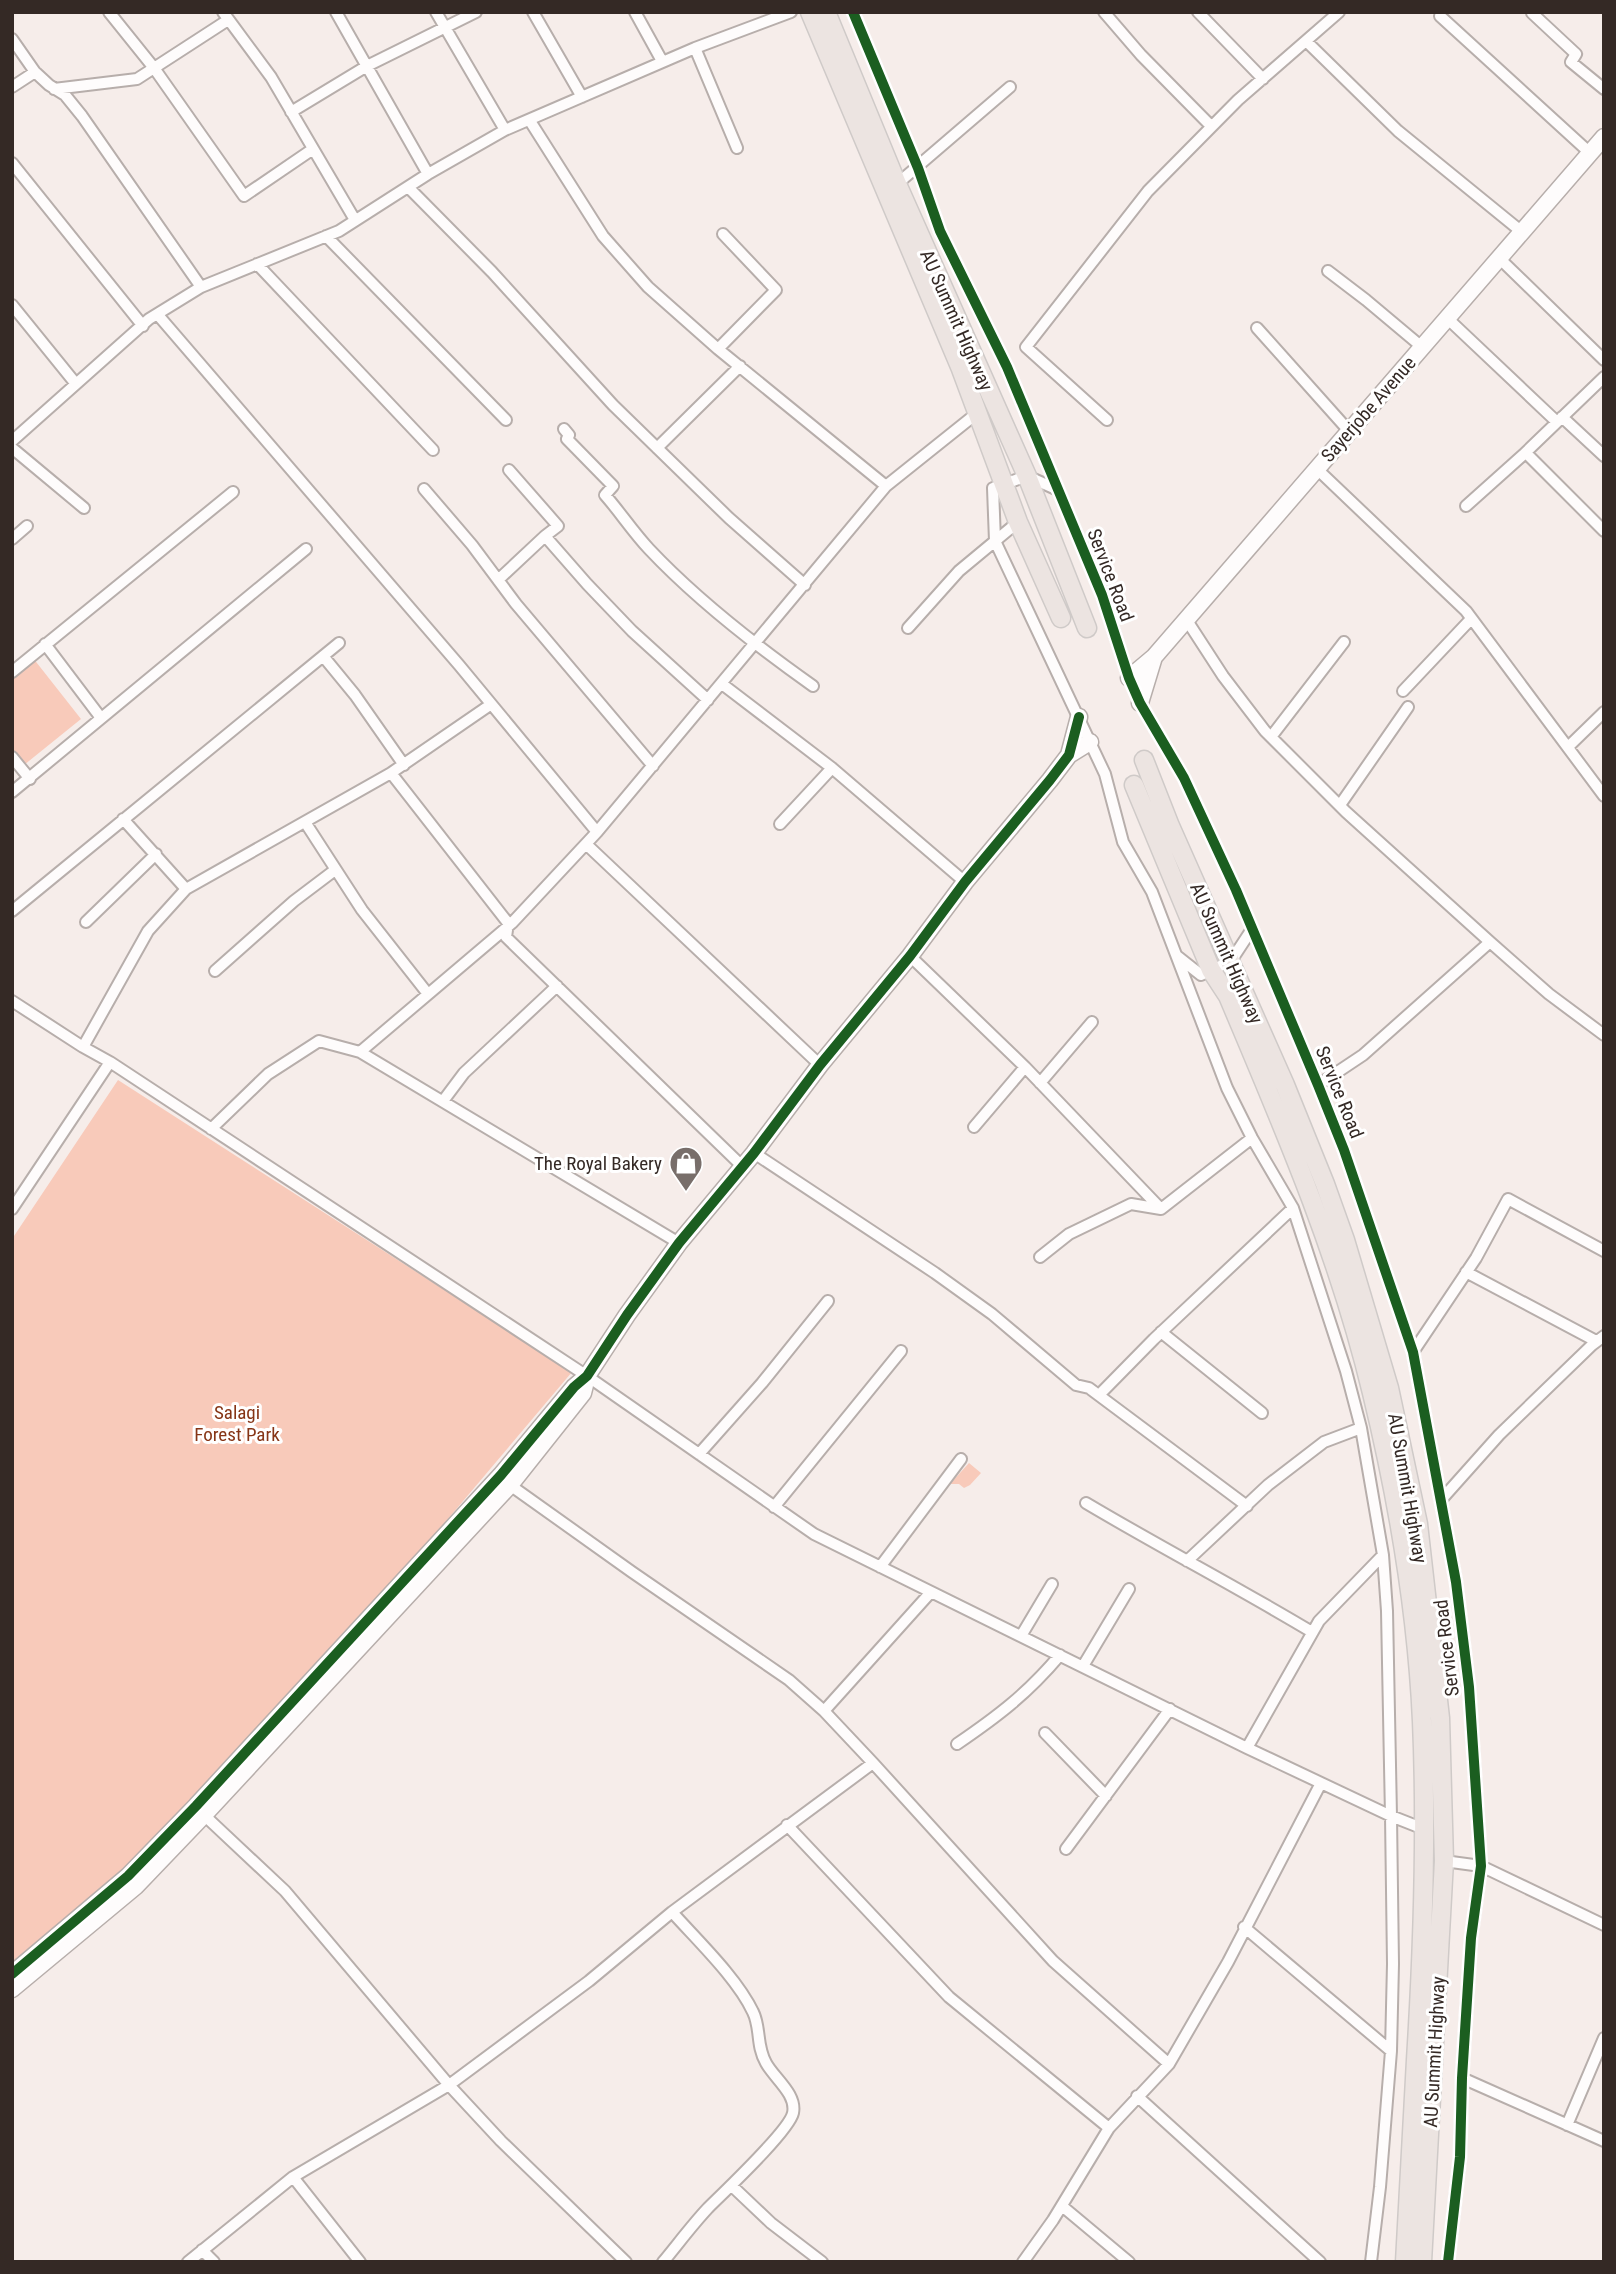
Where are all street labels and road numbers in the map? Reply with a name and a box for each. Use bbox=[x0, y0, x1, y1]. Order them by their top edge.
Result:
street label: AU Summit Highway bbox=[915, 246, 998, 394]
street label: Sayerjobe Avenue bbox=[1316, 352, 1421, 467]
street label: Service Road bbox=[1082, 526, 1139, 625]
street label: AU Summit Highway bbox=[1185, 879, 1268, 1027]
street label: Service Road bbox=[1311, 1043, 1368, 1142]
street label: AU Summit Highway bbox=[1383, 1411, 1432, 1565]
street label: Service Road bbox=[1429, 1598, 1464, 1698]
street label: AU Summit Highway bbox=[1419, 1976, 1450, 2128]

